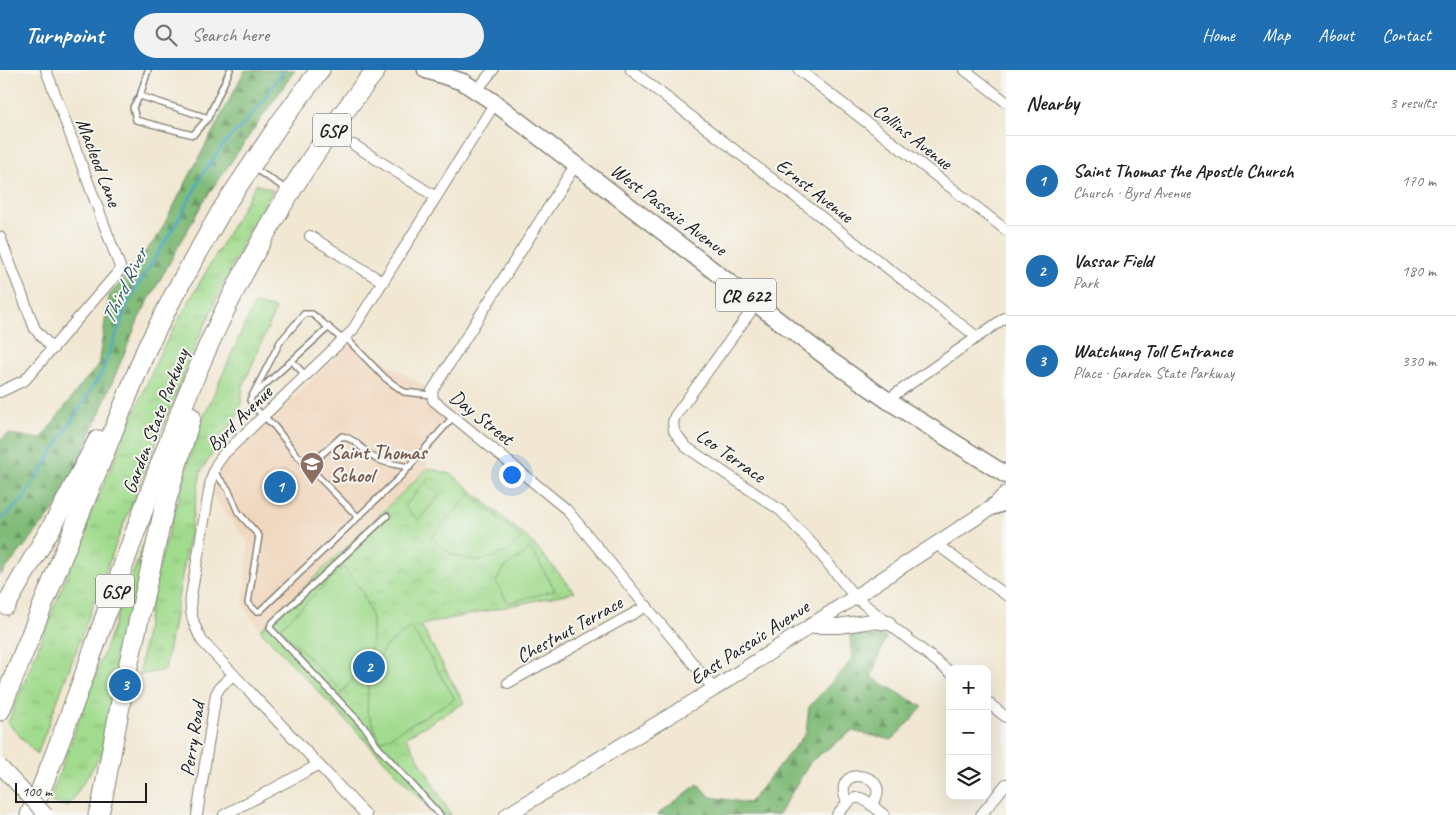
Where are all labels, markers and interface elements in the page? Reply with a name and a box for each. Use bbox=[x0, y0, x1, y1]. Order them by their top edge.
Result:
search box bbox=[134, 13, 484, 58]
text: Turnpoint bbox=[25, 20, 104, 50]
icon: search bbox=[152, 21, 180, 49]
text: Search here bbox=[192, 23, 269, 47]
text: Home bbox=[1202, 24, 1235, 46]
text: Map bbox=[1263, 24, 1290, 46]
text: About bbox=[1318, 24, 1354, 46]
text: Contact bbox=[1382, 24, 1431, 46]
text: Nearby bbox=[1026, 90, 1079, 116]
text: 3 results bbox=[1389, 93, 1436, 113]
street label: Collins Avenue bbox=[868, 98, 958, 176]
street label: Macleod Lane bbox=[70, 114, 127, 211]
road number: GSP bbox=[313, 114, 351, 146]
street label: Ernst Avenue bbox=[771, 152, 859, 229]
street label: West Passaic Avenue bbox=[606, 158, 733, 262]
text: Saint Thomas the Apostle Church bbox=[1073, 159, 1294, 183]
text: 1 bbox=[1038, 171, 1046, 191]
text: 170 m bbox=[1402, 171, 1436, 191]
text: Church · Byrd Avenue bbox=[1073, 183, 1190, 203]
water label: Third River bbox=[95, 241, 155, 328]
text: Vassar Field bbox=[1073, 249, 1153, 273]
text: 2 bbox=[1038, 261, 1046, 281]
text: 180 m bbox=[1402, 261, 1436, 281]
text: Park bbox=[1073, 273, 1098, 293]
road number: CR 622 bbox=[716, 278, 776, 312]
text: Watchung Toll Entrance bbox=[1073, 339, 1232, 363]
street label: Garden State Parkway bbox=[116, 343, 195, 497]
text: 3 bbox=[1038, 351, 1046, 371]
text: 330 m bbox=[1402, 351, 1436, 371]
text: Place · Garden State Parkway bbox=[1073, 363, 1234, 383]
street label: Byrd Avenue bbox=[201, 379, 279, 457]
street label: Day Street bbox=[445, 384, 520, 452]
street label: Leo Terrace bbox=[691, 423, 771, 489]
place label: Saint Thomas School bbox=[330, 440, 428, 488]
school or university icon: Saint Thomas School bbox=[299, 451, 325, 485]
your location bbox=[499, 462, 525, 488]
pin: 1 bbox=[264, 468, 296, 506]
road number: GSP bbox=[96, 574, 134, 608]
street label: Chestnut Terrace bbox=[512, 589, 628, 669]
street label: East Passaic Avenue bbox=[685, 594, 815, 690]
pin: 2 bbox=[353, 648, 385, 686]
map controls bbox=[946, 665, 991, 800]
button: + bbox=[946, 665, 991, 710]
pin: 3 bbox=[109, 666, 141, 704]
street label: Perry Road bbox=[174, 697, 211, 778]
button: − bbox=[946, 710, 991, 755]
button: layers bbox=[946, 755, 991, 800]
scale bar bbox=[15, 780, 148, 803]
text: 100 m bbox=[22, 783, 52, 800]

